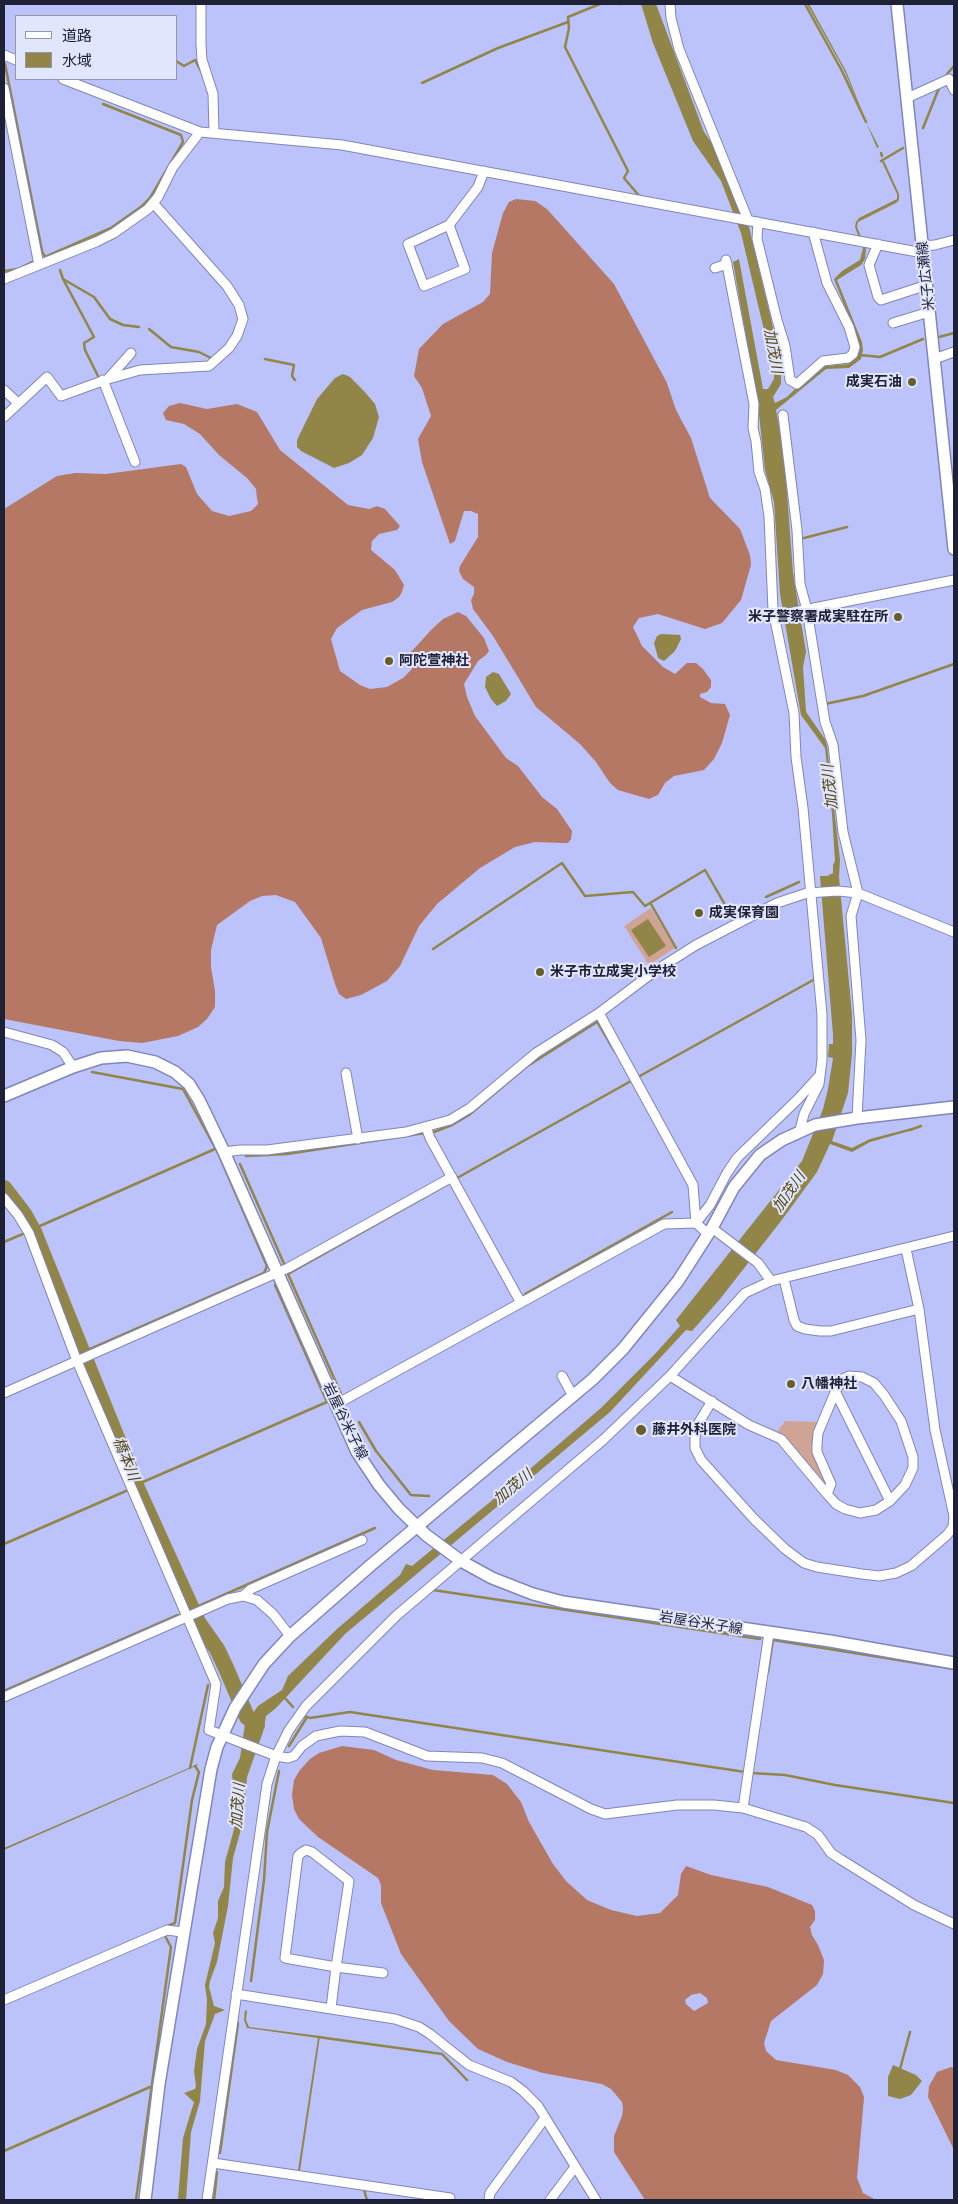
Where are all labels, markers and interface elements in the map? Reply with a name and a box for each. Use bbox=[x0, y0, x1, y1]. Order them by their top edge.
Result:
legend bbox=[15, 15, 178, 80]
text: 道路 bbox=[62, 27, 92, 44]
text: 水域 bbox=[62, 52, 92, 69]
street label: 米子広瀬線 bbox=[914, 240, 938, 312]
water label: 加茂川 bbox=[760, 327, 786, 375]
place label: 成実石油 bbox=[846, 374, 902, 390]
marker: 成実石油 bbox=[906, 376, 918, 388]
place label: 米子警察署成実駐在所 bbox=[748, 609, 888, 625]
marker: 米子警察署成実駐在所 bbox=[892, 611, 904, 623]
place label: 阿陀萱神社 bbox=[399, 653, 469, 669]
marker: 阿陀萱神社 bbox=[383, 655, 395, 667]
water label: 加茂川 bbox=[819, 764, 841, 810]
place label: 成実保育園 bbox=[709, 905, 779, 921]
marker: 成実保育園 bbox=[693, 907, 705, 919]
place label: 米子市立成実小学校 bbox=[550, 964, 676, 980]
marker: 米子市立成実小学校 bbox=[534, 966, 546, 978]
water label: 加茂川 bbox=[769, 1168, 809, 1216]
place label: 八幡神社 bbox=[801, 1376, 857, 1392]
marker: 八幡神社 bbox=[785, 1378, 797, 1390]
street label: 岩屋谷米子線 bbox=[319, 1380, 371, 1462]
place label: 藤井外科医院 bbox=[652, 1422, 736, 1438]
marker: 藤井外科医院 bbox=[634, 1423, 648, 1437]
water label: 橋本川 bbox=[109, 1435, 143, 1483]
water label: 加茂川 bbox=[490, 1466, 536, 1508]
street label: 岩屋谷米子線 bbox=[658, 1608, 744, 1638]
water label: 加茂川 bbox=[227, 1783, 249, 1829]

